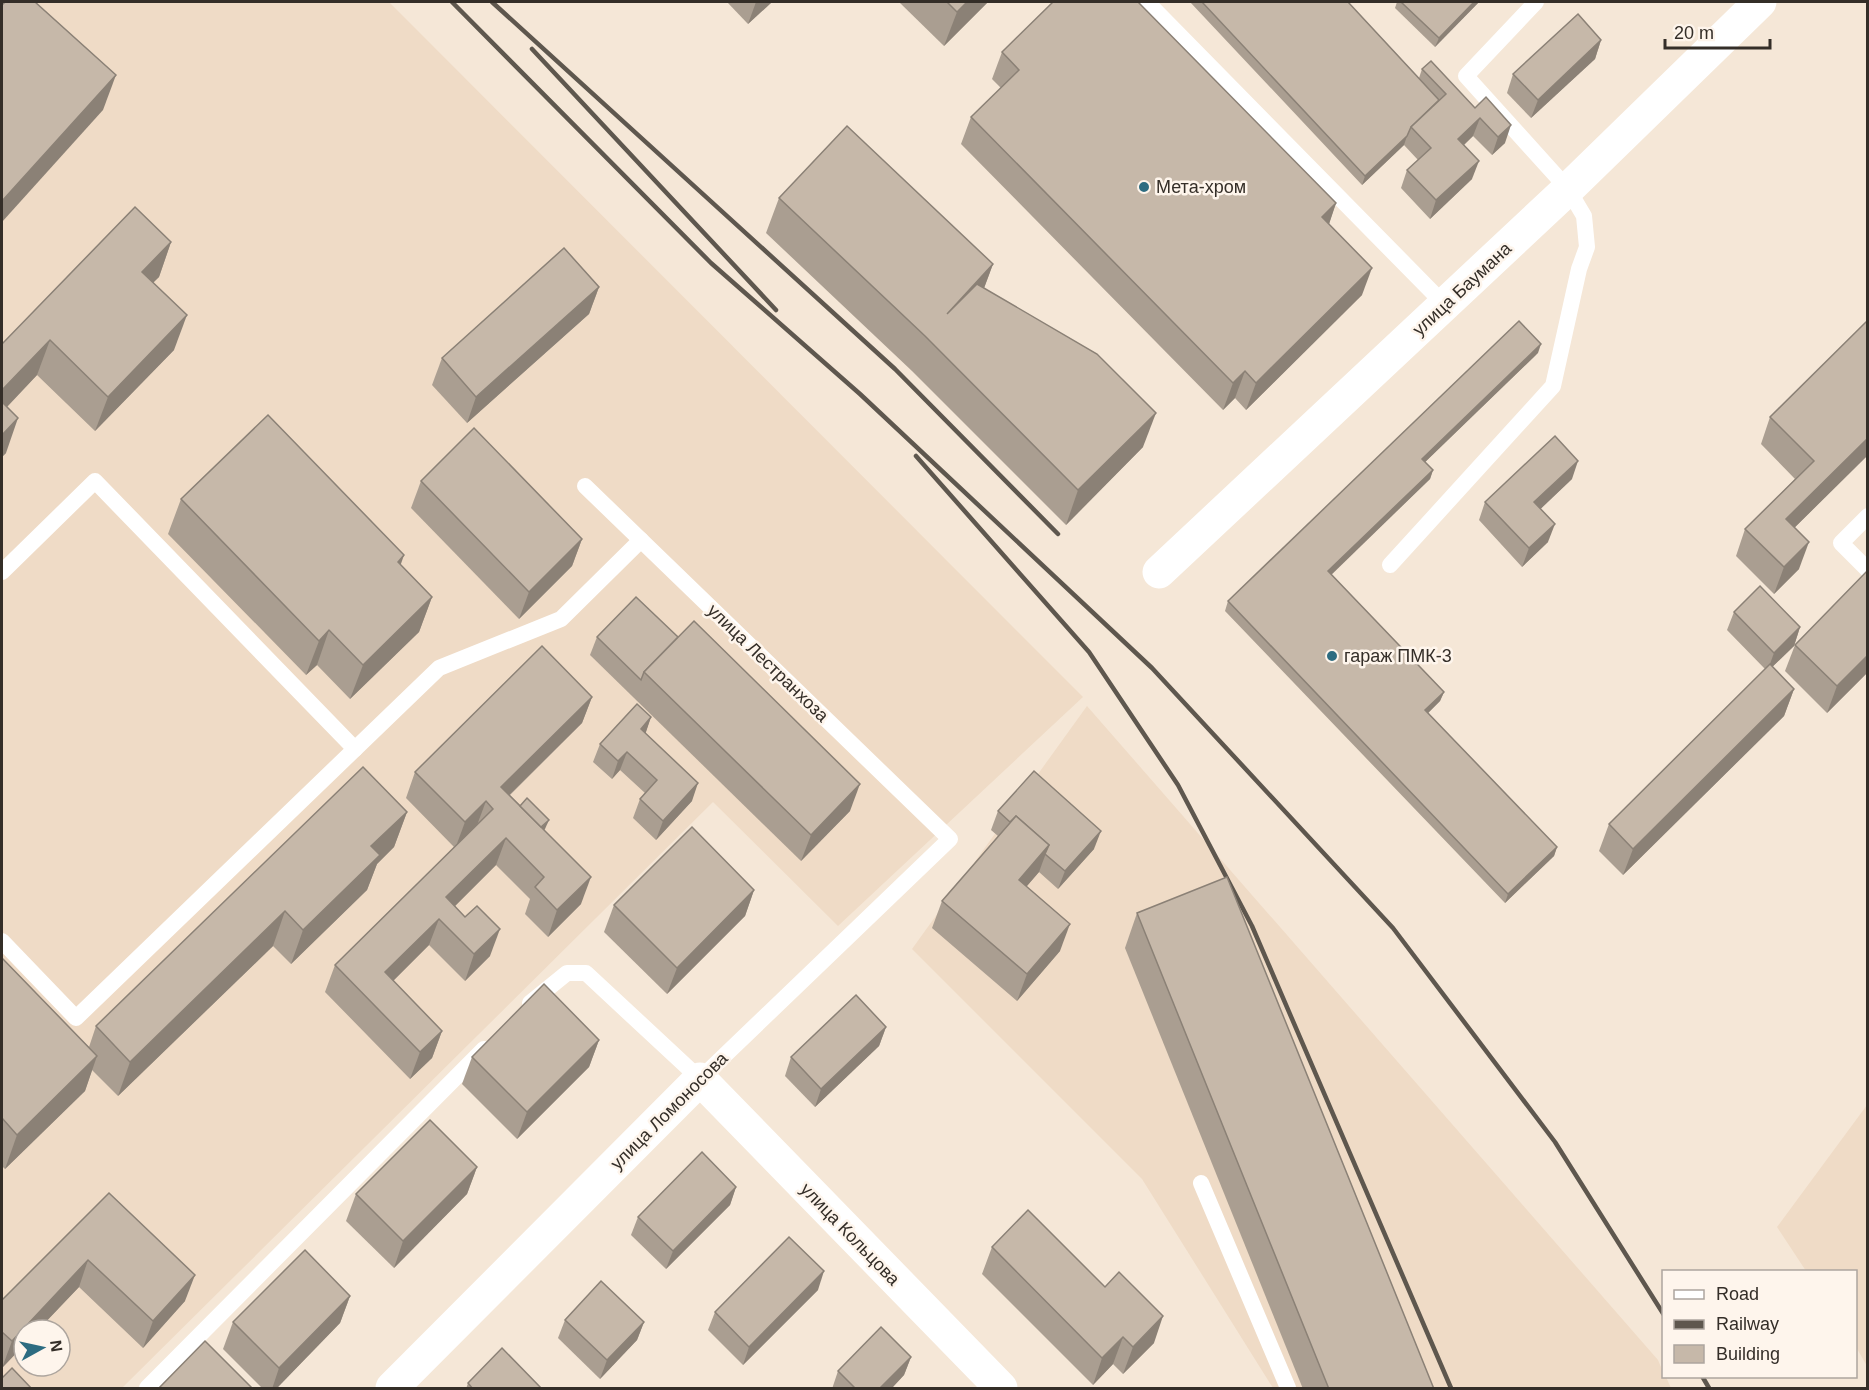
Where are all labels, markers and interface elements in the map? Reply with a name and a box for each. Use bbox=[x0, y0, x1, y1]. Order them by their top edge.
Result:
scale bar bbox=[1665, 12, 1770, 50]
text: 20 m bbox=[1674, 23, 1714, 43]
place label: Мета-хром bbox=[1156, 177, 1246, 197]
marker: Мета-хром bbox=[1137, 180, 1151, 194]
street label: улица Баумана bbox=[1409, 238, 1516, 340]
street label: улица Лестранхоза bbox=[703, 600, 833, 727]
place label: гараж ПМК-3 bbox=[1344, 646, 1452, 666]
marker: гараж ПМК-3 bbox=[1325, 649, 1339, 663]
street label: улица Ломоносова bbox=[606, 1048, 732, 1174]
street label: улица Кольцова bbox=[796, 1179, 904, 1290]
legend bbox=[1662, 1270, 1857, 1378]
text: Road bbox=[1716, 1284, 1759, 1304]
text: Railway bbox=[1716, 1314, 1779, 1334]
north arrow bbox=[12, 1318, 72, 1378]
text: N bbox=[47, 1339, 66, 1353]
text: Building bbox=[1716, 1344, 1780, 1364]

